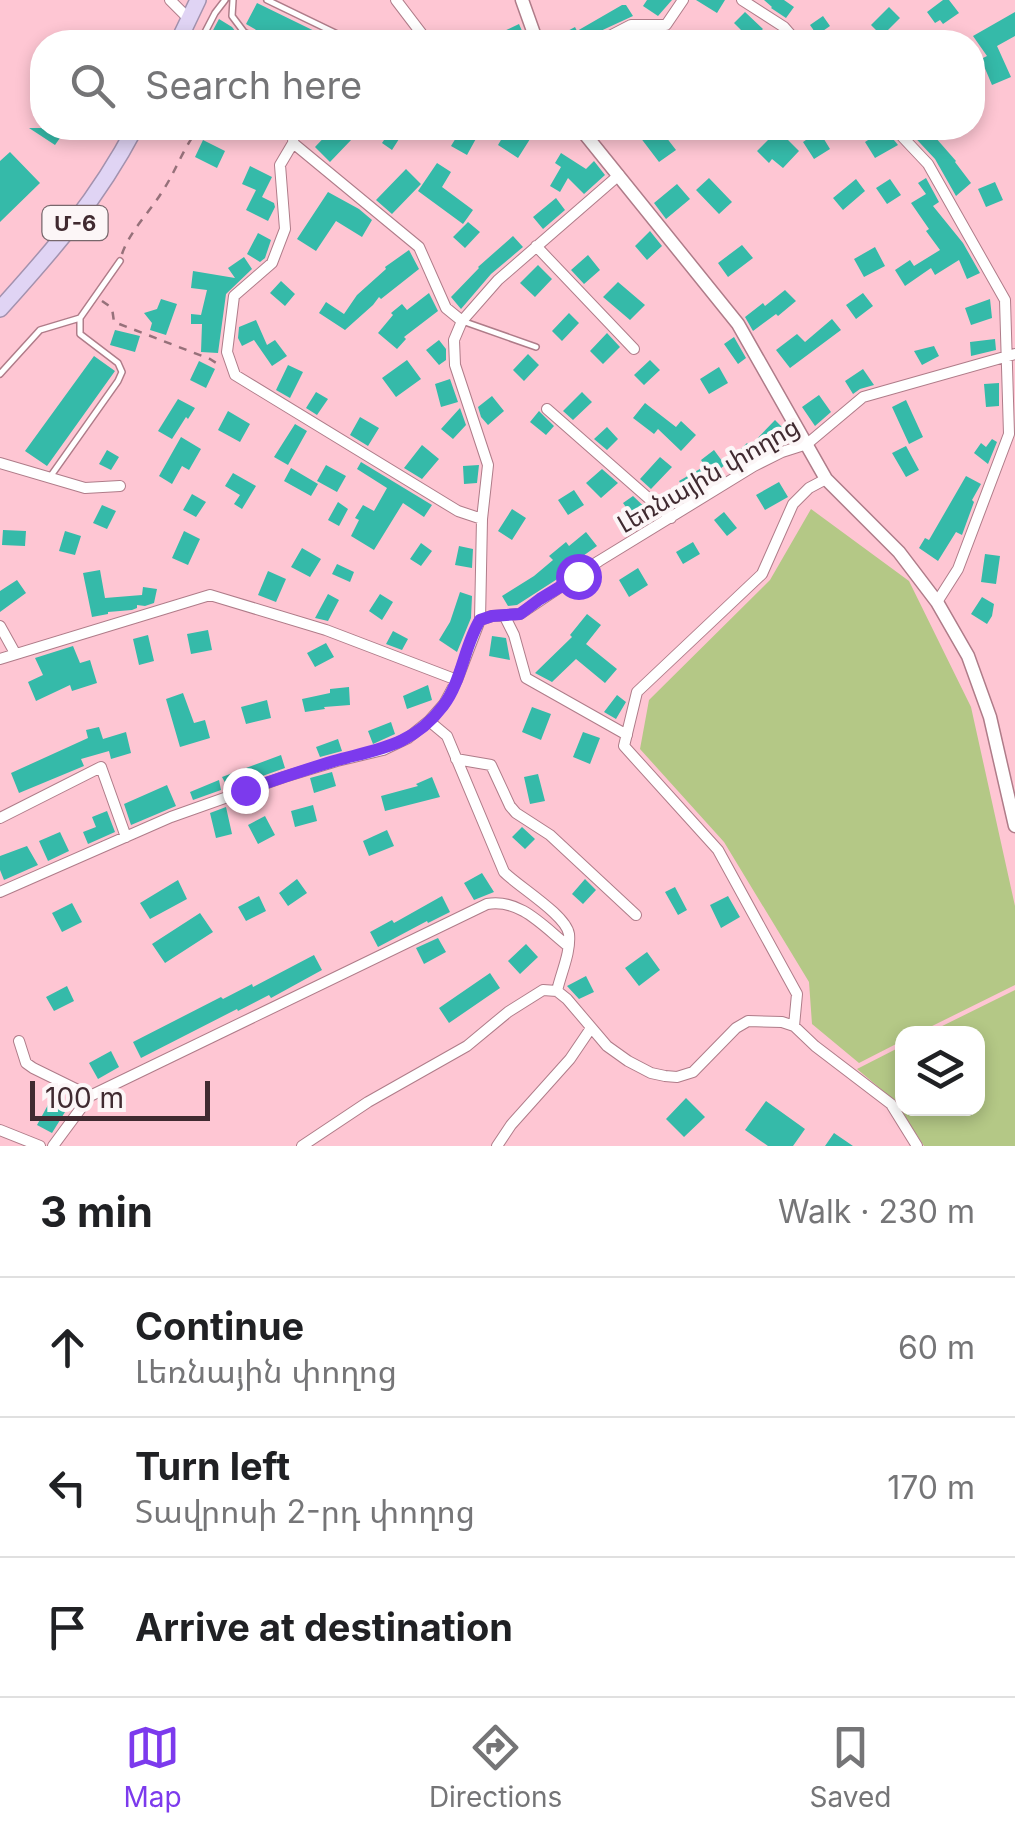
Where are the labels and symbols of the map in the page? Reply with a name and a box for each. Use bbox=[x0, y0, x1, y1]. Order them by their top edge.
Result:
road number: Մ-6 bbox=[42, 206, 108, 240]
street label: Լեռնային փողոց bbox=[612, 411, 804, 539]
route start bbox=[556, 554, 602, 600]
route end bbox=[223, 768, 269, 814]
scale bar bbox=[30, 1076, 210, 1120]

